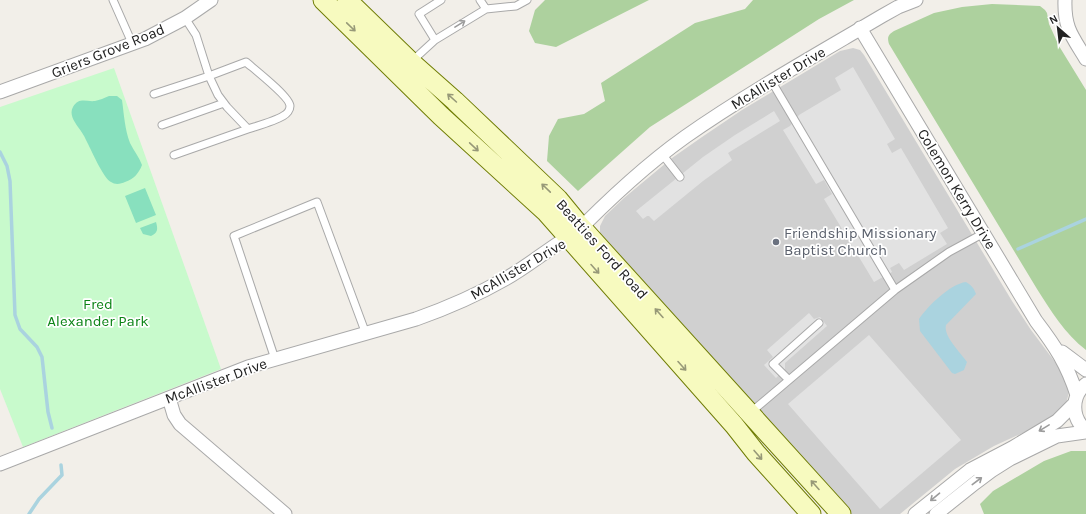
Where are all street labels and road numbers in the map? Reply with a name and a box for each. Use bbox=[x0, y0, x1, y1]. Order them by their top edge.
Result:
street label: Griers Grove Road bbox=[49, 20, 167, 82]
street label: McAllister Drive bbox=[727, 43, 829, 113]
street label: Colemon Kerry Drive bbox=[914, 125, 1000, 253]
street label: Beatties Ford Road bbox=[552, 195, 652, 303]
street label: McAllister Drive bbox=[467, 234, 569, 304]
street label: McAllister Drive bbox=[163, 354, 269, 408]

